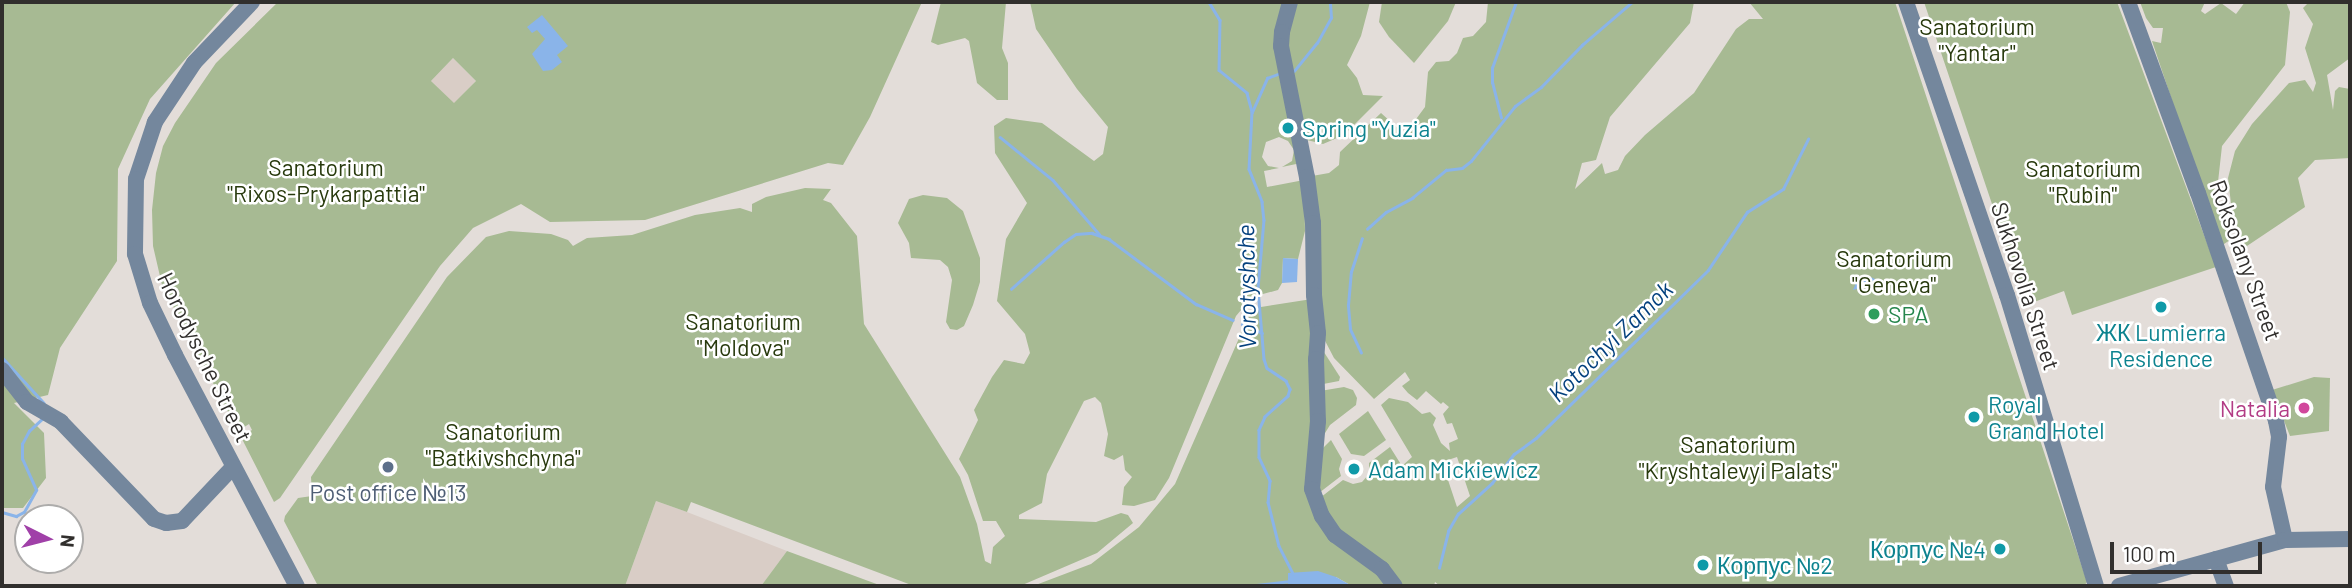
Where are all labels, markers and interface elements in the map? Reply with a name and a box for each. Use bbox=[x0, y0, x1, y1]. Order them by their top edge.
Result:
park label: Sanatorium "Yantar" bbox=[1919, 12, 2035, 66]
place label: Spring "Yuzia" bbox=[1302, 114, 1436, 142]
marker: Spring "Yuzia" bbox=[1280, 120, 1296, 136]
park label: Sanatorium "Rixos-Prykarpattia" bbox=[227, 153, 425, 207]
park label: Sanatorium "Rubin" bbox=[2025, 154, 2141, 208]
street label: Roksolany Street bbox=[2204, 176, 2288, 344]
street label: Sukhovolia Street bbox=[1986, 199, 2066, 373]
water label: Vorotyshche bbox=[1231, 224, 1261, 350]
park label: Sanatorium "Geneva" bbox=[1836, 244, 1952, 298]
street label: Horodysche Street bbox=[152, 267, 258, 447]
water label: Kotochyi Zamok bbox=[1542, 274, 1678, 408]
marker: ЖК Lumierra Residence bbox=[2153, 299, 2169, 315]
place label: SPA bbox=[1888, 300, 1928, 328]
marker: SPA bbox=[1866, 306, 1882, 322]
park label: Sanatorium "Moldova" bbox=[685, 307, 801, 361]
place label: ЖК Lumierra Residence bbox=[2096, 318, 2226, 372]
place label: Royal Grand Hotel bbox=[1988, 390, 2105, 444]
place label: Natalia bbox=[2220, 394, 2290, 422]
marker: Natalia bbox=[2296, 400, 2312, 416]
marker: Royal Grand Hotel bbox=[1966, 409, 1982, 425]
park label: Sanatorium "Batkivshchyna" bbox=[425, 417, 581, 471]
park label: Sanatorium "Kryshtalevyi Palats" bbox=[1639, 430, 1837, 484]
place label: Adam Mickiewicz bbox=[1368, 455, 1538, 483]
marker: Post office №13 bbox=[380, 459, 396, 475]
marker: Adam Mickiewicz bbox=[1346, 461, 1362, 477]
place label: Post office №13 bbox=[309, 478, 467, 506]
north arrow bbox=[14, 504, 84, 574]
scale bar bbox=[2114, 528, 2266, 572]
text: N bbox=[56, 534, 80, 549]
place label: Корпус №4 bbox=[1870, 535, 1986, 563]
marker: Корпус №4 bbox=[1992, 541, 2008, 557]
text: 100 m bbox=[2123, 541, 2176, 566]
place label: Корпус №2 bbox=[1717, 551, 1833, 579]
marker: Корпус №2 bbox=[1695, 557, 1711, 573]

